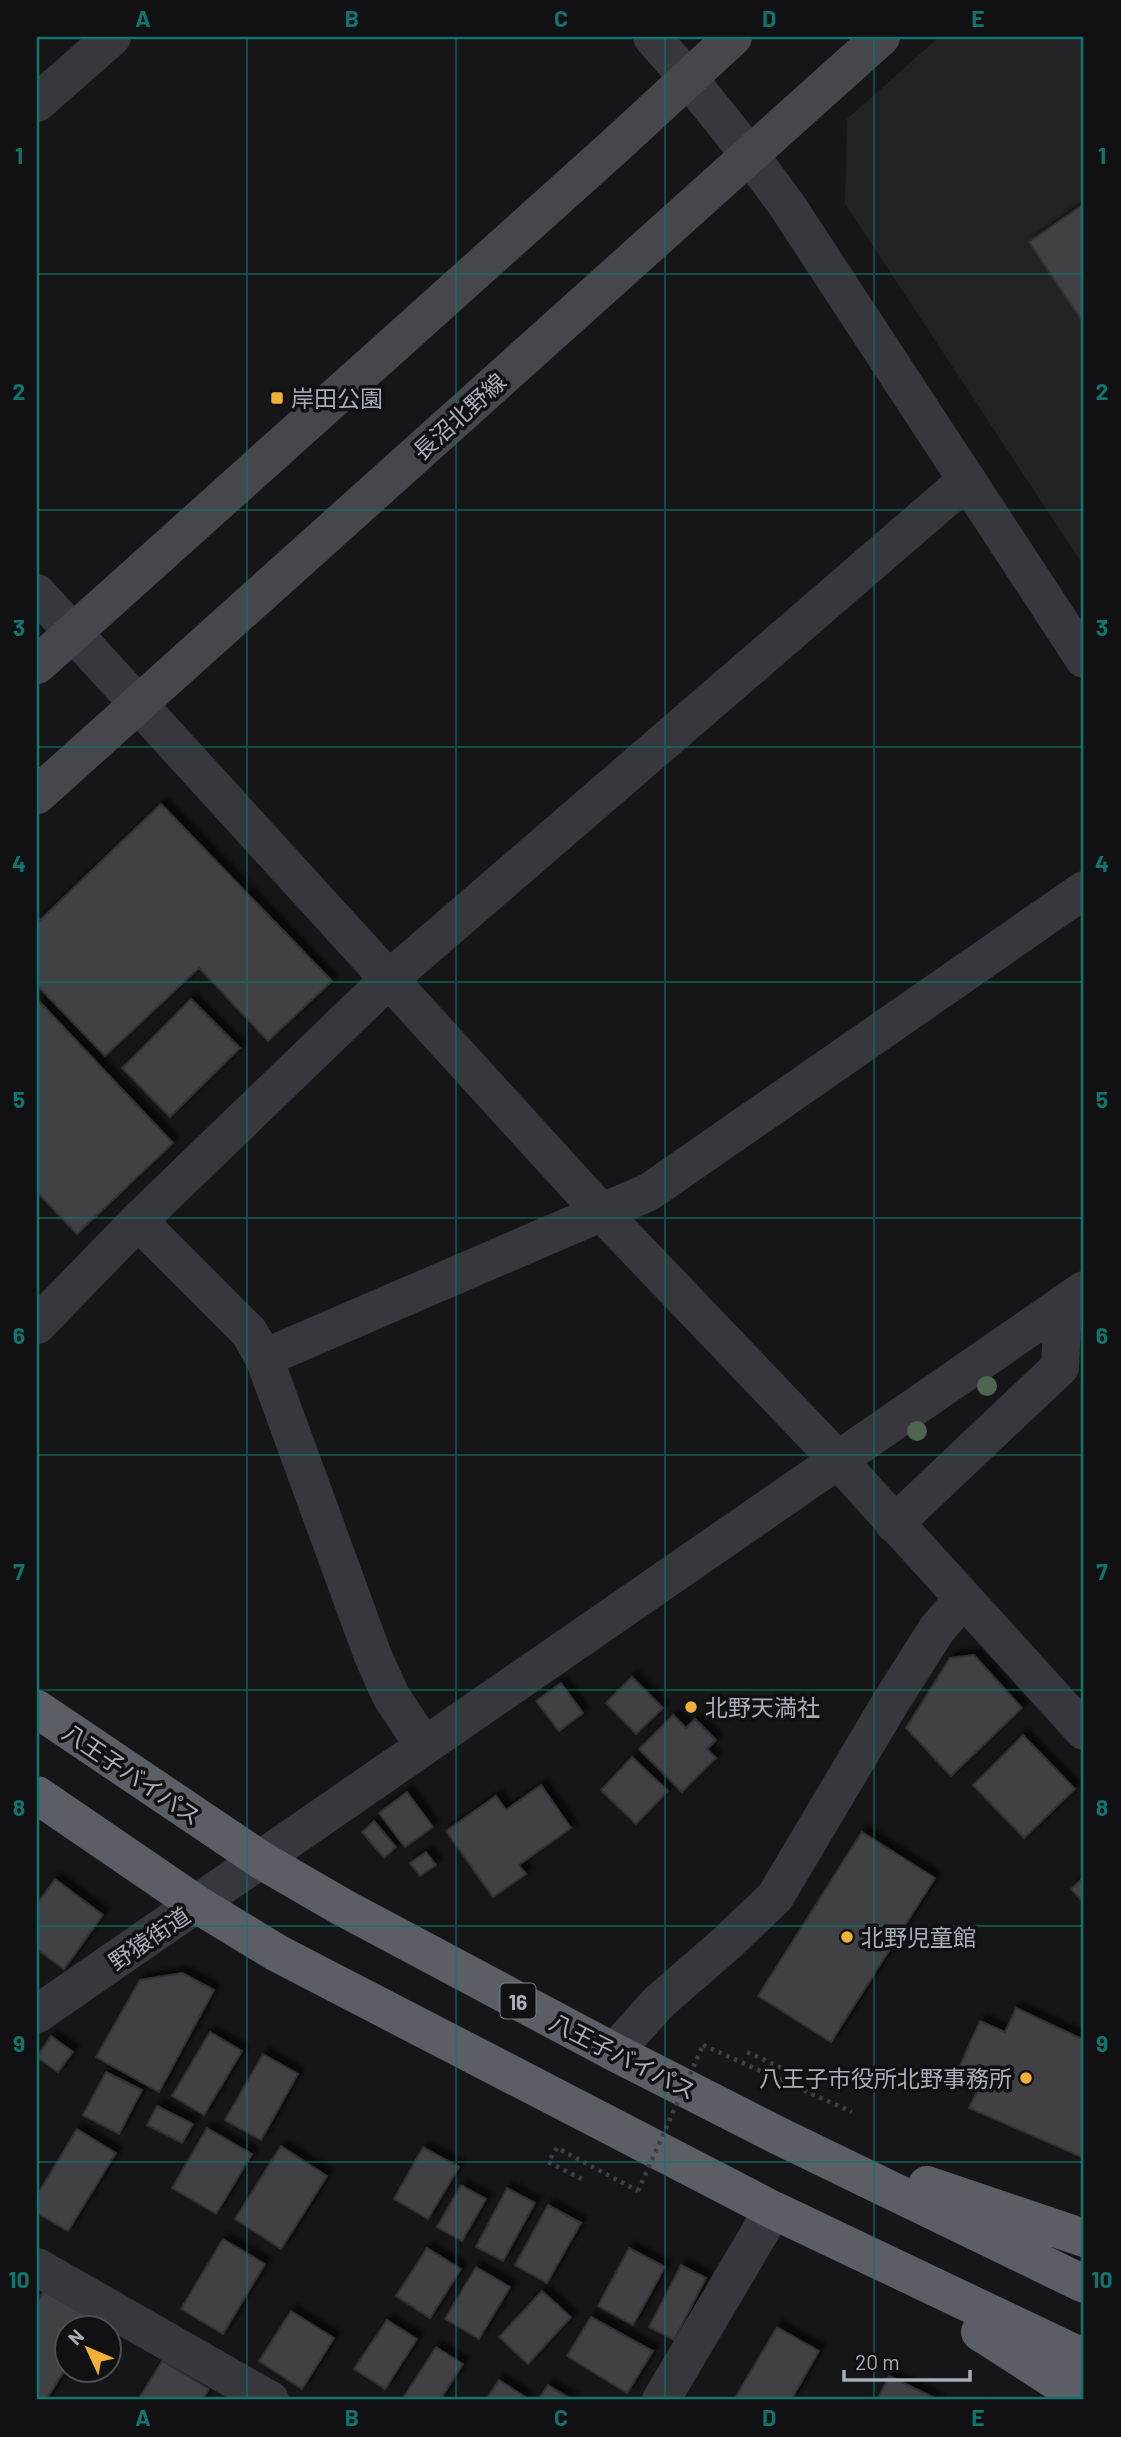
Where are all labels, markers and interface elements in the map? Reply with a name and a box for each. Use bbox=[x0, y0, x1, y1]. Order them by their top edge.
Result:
text: A bbox=[135, 4, 151, 32]
text: B bbox=[345, 4, 359, 32]
text: C bbox=[554, 4, 568, 32]
text: D bbox=[762, 4, 776, 32]
text: E bbox=[971, 4, 985, 32]
text: 1 bbox=[15, 141, 23, 169]
text: 1 bbox=[1098, 141, 1106, 169]
street label: 長沼北野線 bbox=[407, 367, 511, 465]
text: 2 bbox=[13, 377, 25, 405]
text: 2 bbox=[1096, 377, 1108, 405]
place label: 岸田公園 bbox=[291, 384, 383, 412]
marker: 岸田公園 bbox=[269, 390, 285, 406]
text: 3 bbox=[13, 613, 25, 641]
text: 3 bbox=[1096, 613, 1108, 641]
text: 4 bbox=[12, 849, 26, 877]
text: 4 bbox=[1095, 849, 1109, 877]
text: 5 bbox=[13, 1085, 25, 1113]
text: 5 bbox=[1096, 1085, 1108, 1113]
text: 6 bbox=[13, 1321, 25, 1349]
text: 6 bbox=[1096, 1321, 1108, 1349]
text: 7 bbox=[13, 1557, 25, 1585]
text: 7 bbox=[1096, 1557, 1108, 1585]
place label: 北野天満社 bbox=[705, 1693, 820, 1721]
marker: 北野天満社 bbox=[683, 1699, 699, 1715]
street label: 八王子バイパス bbox=[58, 1718, 206, 1830]
text: 8 bbox=[13, 1793, 25, 1821]
text: 8 bbox=[1096, 1793, 1108, 1821]
street label: 野猿街道 bbox=[103, 1901, 195, 1975]
place label: 北野児童館 bbox=[861, 1923, 976, 1951]
marker: 北野児童館 bbox=[839, 1929, 855, 1945]
road number: 16 bbox=[500, 1983, 536, 2018]
street label: 八王子バイパス bbox=[545, 2007, 701, 2105]
text: 9 bbox=[13, 2029, 25, 2057]
text: 9 bbox=[1096, 2029, 1108, 2057]
place label: 八王子市役所北野事務所 bbox=[759, 2064, 1012, 2092]
marker: 八王子市役所北野事務所 bbox=[1018, 2070, 1034, 2086]
text: 10 bbox=[8, 2265, 30, 2293]
text: 10 bbox=[1091, 2265, 1113, 2293]
north arrow bbox=[52, 2314, 122, 2384]
text: N bbox=[63, 2324, 88, 2349]
scale bar bbox=[844, 2339, 970, 2383]
text: 20 m bbox=[855, 2349, 900, 2374]
text: A bbox=[135, 2403, 151, 2431]
text: B bbox=[345, 2403, 359, 2431]
text: C bbox=[554, 2403, 568, 2431]
text: D bbox=[762, 2403, 776, 2431]
text: E bbox=[971, 2403, 985, 2431]

